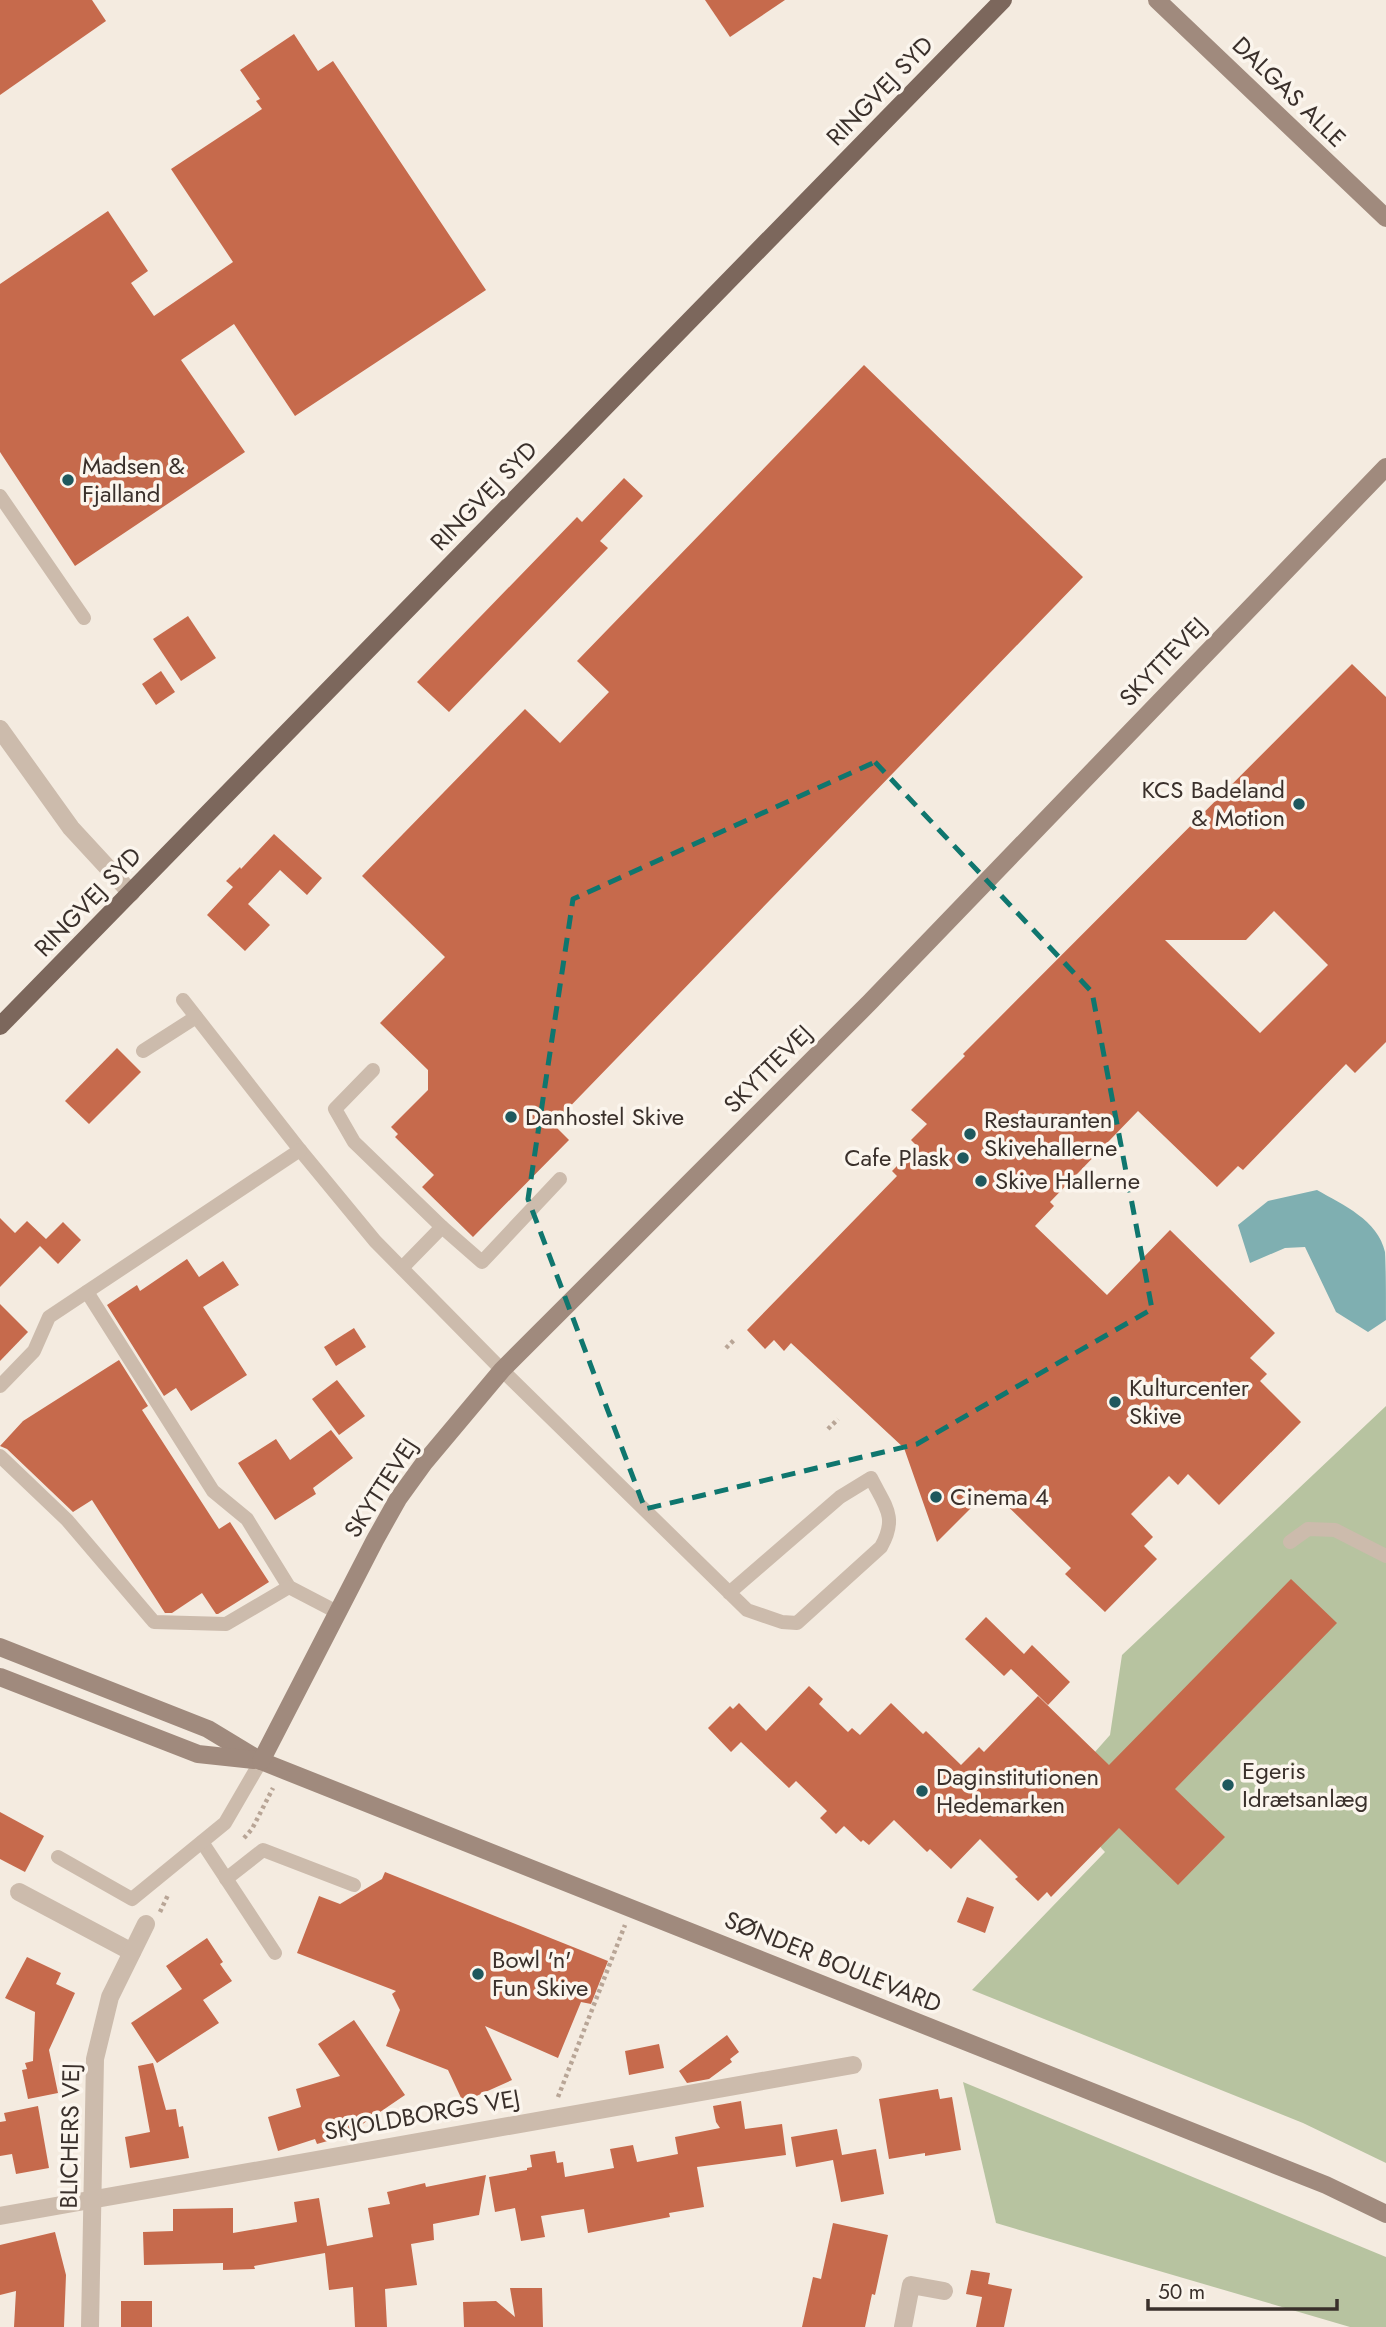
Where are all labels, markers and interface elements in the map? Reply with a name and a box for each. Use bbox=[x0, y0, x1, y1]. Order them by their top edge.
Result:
street label: RINGVEJ SYD bbox=[818, 28, 941, 153]
street label: DALGAS ALLE bbox=[1225, 28, 1354, 155]
street label: RINGVEJ SYD bbox=[422, 433, 545, 558]
place label: Madsen & Fjalland bbox=[82, 448, 185, 511]
marker: Madsen & Fjalland bbox=[60, 472, 76, 488]
street label: SKYTTEVEJ bbox=[1111, 609, 1214, 714]
place label: KCS Badeland & Motion bbox=[1142, 772, 1285, 835]
marker: KCS Badeland & Motion bbox=[1291, 796, 1307, 812]
street label: RINGVEJ SYD bbox=[26, 839, 149, 964]
street label: SKYTTEVEJ bbox=[715, 1016, 820, 1121]
place label: Danhostel Skive bbox=[525, 1099, 684, 1134]
place label: Restauranten Skivehallerne bbox=[984, 1102, 1117, 1165]
marker: Danhostel Skive bbox=[503, 1109, 519, 1125]
marker: Restauranten Skivehallerne bbox=[962, 1126, 978, 1142]
place label: Cafe Plask bbox=[844, 1140, 949, 1175]
marker: Cafe Plask bbox=[955, 1150, 971, 1166]
place label: Skive Hallerne bbox=[995, 1163, 1140, 1198]
marker: Skive Hallerne bbox=[973, 1173, 989, 1189]
place label: Kulturcenter Skive bbox=[1129, 1370, 1250, 1433]
marker: Kulturcenter Skive bbox=[1107, 1394, 1123, 1410]
street label: SKYTTEVEJ bbox=[335, 1431, 426, 1544]
place label: Cinema 4 bbox=[950, 1479, 1049, 1514]
marker: Cinema 4 bbox=[928, 1489, 944, 1505]
place label: Egeris Idrætsanlæg bbox=[1242, 1753, 1368, 1816]
place label: Daginstitutionen Hedemarken bbox=[936, 1759, 1099, 1822]
marker: Egeris Idrætsanlæg bbox=[1220, 1777, 1236, 1793]
marker: Daginstitutionen Hedemarken bbox=[914, 1783, 930, 1799]
street label: SØNDER BOULEVARD bbox=[719, 1902, 947, 2021]
place label: Bowl 'n' Fun Skive bbox=[492, 1942, 588, 2005]
marker: Bowl 'n' Fun Skive bbox=[470, 1966, 486, 1982]
street label: BLICHERS VEJ bbox=[51, 2063, 88, 2209]
street label: SKJOLDBORGS VEJ bbox=[321, 2080, 523, 2149]
scale bar bbox=[1148, 2268, 1337, 2312]
text: 50 m bbox=[1158, 2277, 1205, 2307]

